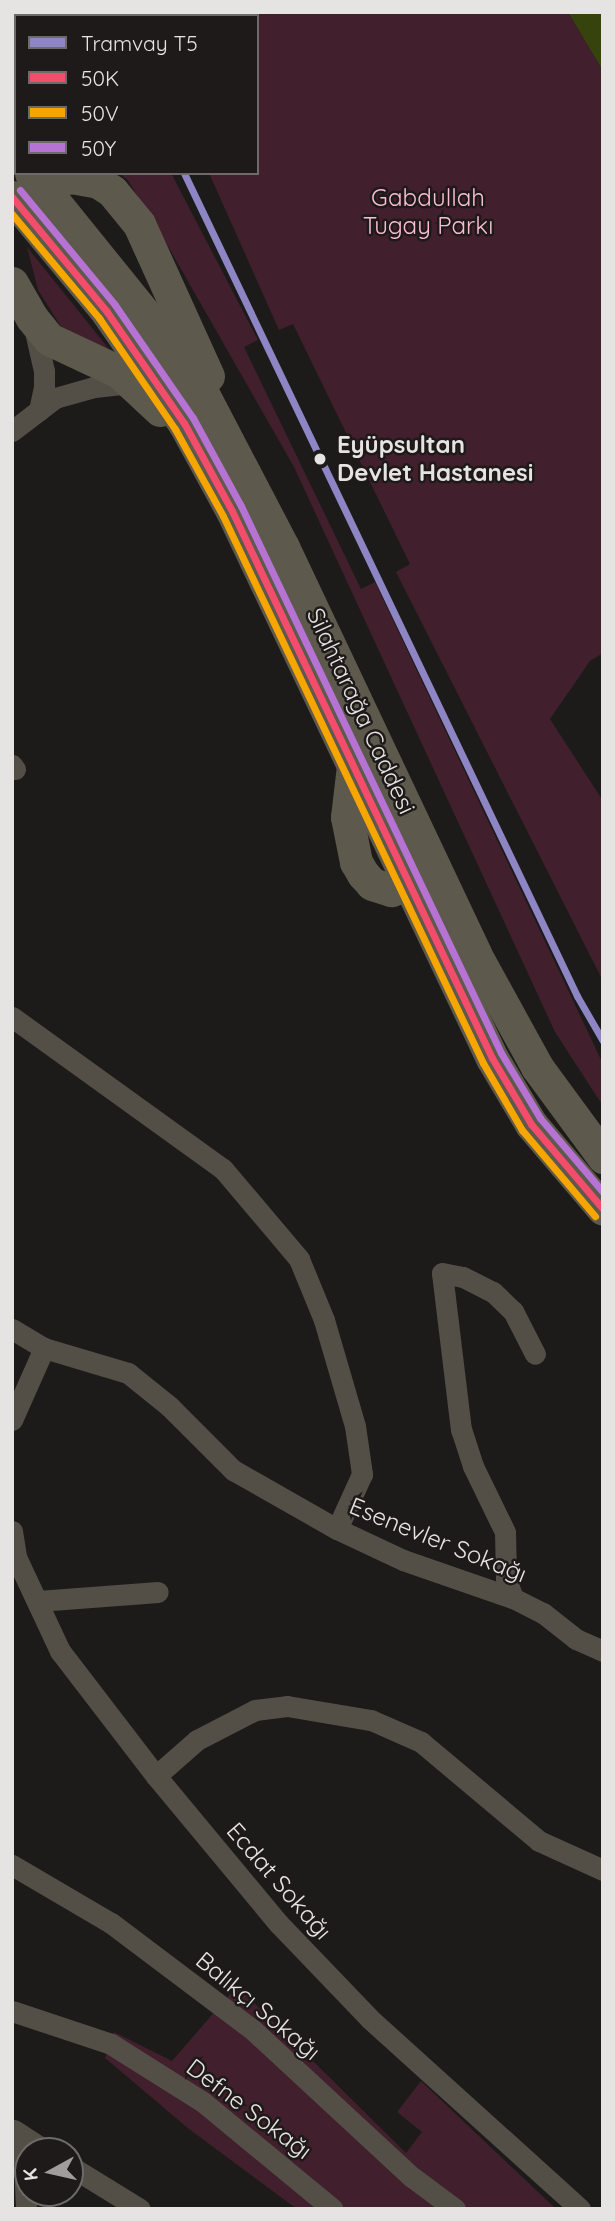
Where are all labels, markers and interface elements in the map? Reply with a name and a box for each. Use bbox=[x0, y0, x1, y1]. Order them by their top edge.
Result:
legend bbox=[14, 14, 259, 175]
text: Tramvay T5 bbox=[81, 30, 198, 56]
text: 50K bbox=[81, 65, 119, 91]
text: 50V bbox=[81, 100, 119, 126]
text: 50Y bbox=[81, 135, 116, 161]
park label: Gabdullah Tugay Parkı bbox=[363, 184, 493, 240]
place label: Eyüpsultan Devlet Hastanesi bbox=[337, 431, 533, 487]
marker: Eyüpsultan Devlet Hastanesi bbox=[309, 448, 331, 470]
street label: Silahtarağa Caddesi bbox=[301, 603, 421, 819]
street label: Esenevler Sokağı bbox=[345, 1491, 531, 1589]
street label: Ecdat Sokağı bbox=[221, 1817, 337, 1945]
street label: Balıkçı Sokağı bbox=[190, 1946, 326, 2066]
street label: Defne Sokağı bbox=[181, 2053, 317, 2165]
north arrow bbox=[14, 2137, 84, 2207]
text: K bbox=[17, 2167, 43, 2182]

